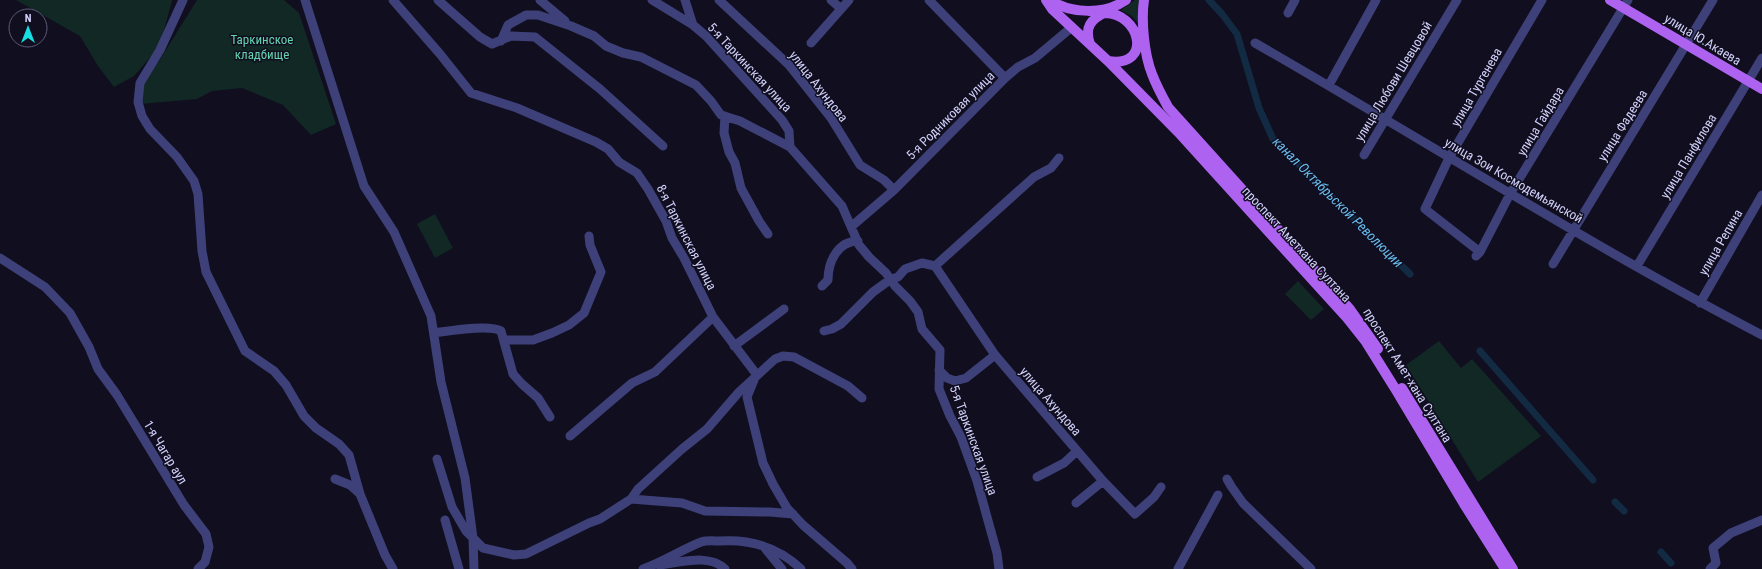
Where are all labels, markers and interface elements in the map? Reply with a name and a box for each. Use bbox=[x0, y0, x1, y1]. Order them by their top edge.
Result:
north arrow bbox=[8, 8, 48, 48]
street label: улица Ю.Акаева bbox=[1662, 11, 1744, 68]
text: N bbox=[25, 12, 32, 25]
street label: улица Любови Шевцовой bbox=[1352, 19, 1435, 144]
street label: 5-я Таркинская улица bbox=[705, 20, 795, 115]
park label: Таркинское кладбище bbox=[231, 32, 293, 62]
street label: улица Тургенева bbox=[1448, 45, 1505, 129]
street label: улица Ахундова bbox=[786, 48, 851, 125]
street label: 5-я Родниковая улица bbox=[903, 68, 998, 163]
street label: улица Гайдара bbox=[1514, 84, 1567, 159]
street label: улица Фадеева bbox=[1594, 87, 1650, 164]
street label: улица Панфилова bbox=[1657, 111, 1720, 201]
water label: канал Октябрьской Революции bbox=[1270, 134, 1407, 271]
street label: улица Зои Космодемьянской bbox=[1442, 135, 1586, 226]
street label: 8-я Таркинская улица bbox=[654, 182, 720, 292]
street label: проспект Аметхана Султана bbox=[1239, 184, 1354, 305]
street label: улица Репина bbox=[1696, 207, 1745, 278]
street label: проспект Амет-хана Султана bbox=[1360, 306, 1455, 445]
street label: улица Ахундова bbox=[1017, 364, 1084, 439]
street label: 5-я Таркинская улица bbox=[947, 383, 1000, 497]
street label: 1-я Чагар аул bbox=[141, 418, 190, 487]

